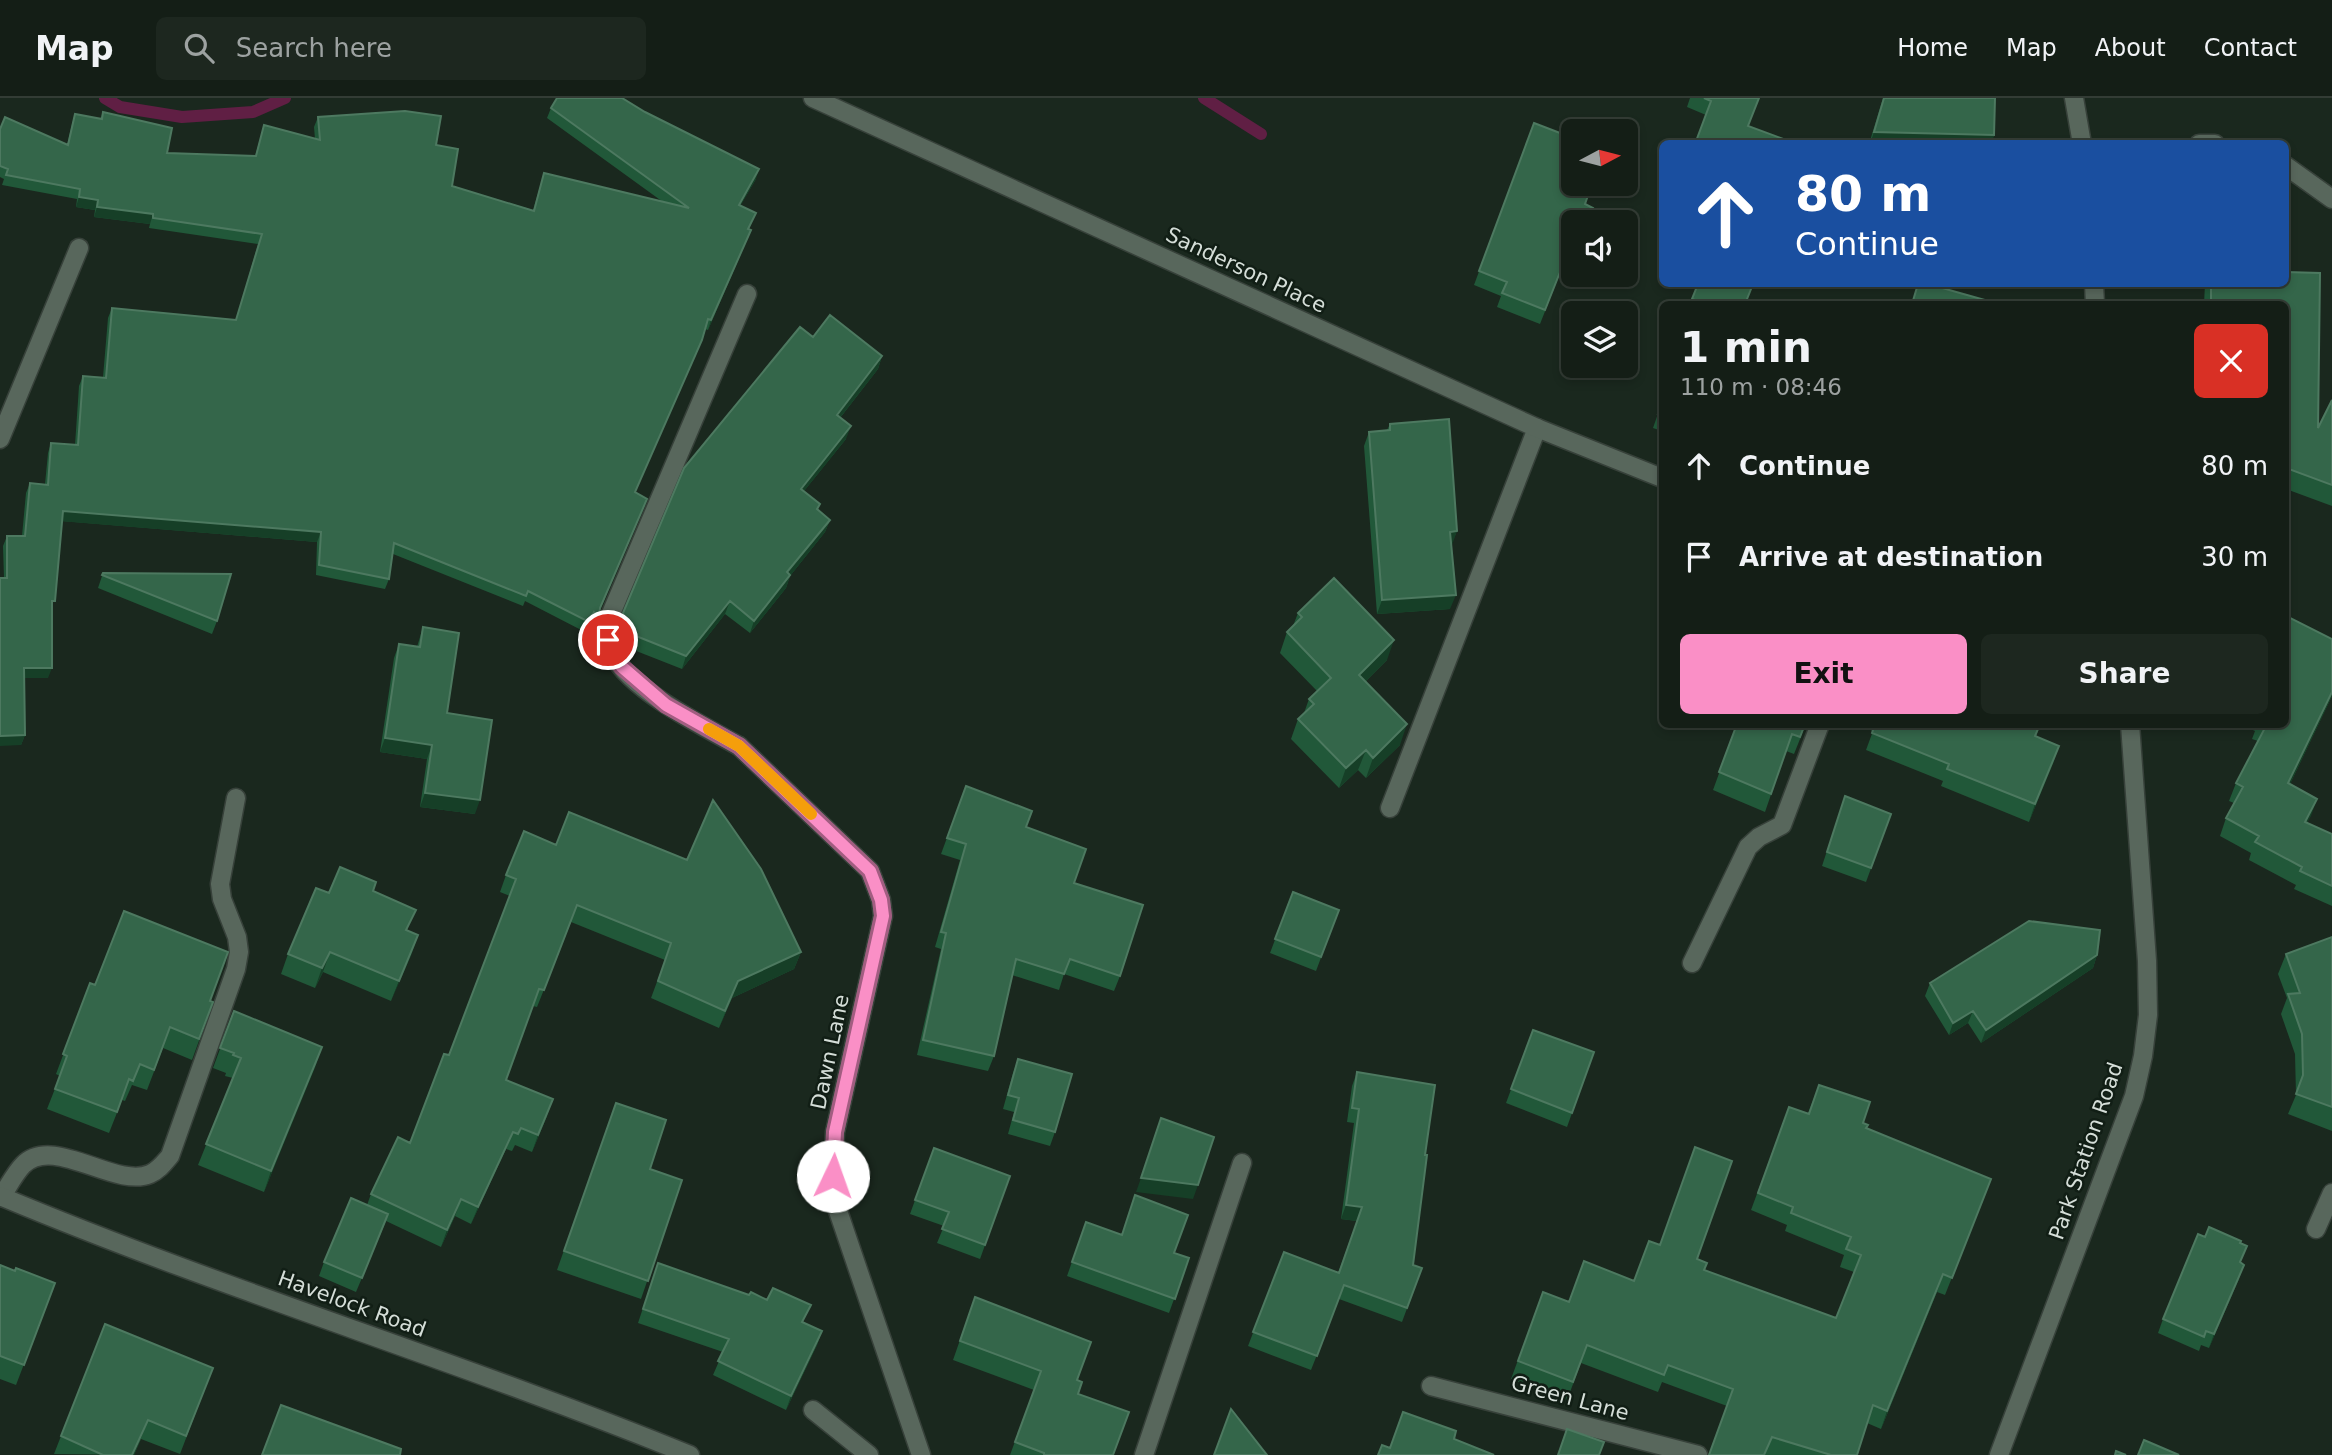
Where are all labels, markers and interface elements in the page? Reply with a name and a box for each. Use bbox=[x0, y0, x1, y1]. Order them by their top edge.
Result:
search box bbox=[156, 17, 646, 80]
text: Map bbox=[35, 29, 114, 68]
icon: search bbox=[180, 29, 218, 67]
text: Search here bbox=[236, 33, 392, 63]
text: Home bbox=[1897, 34, 1968, 62]
text: Map bbox=[2006, 34, 2057, 62]
text: About bbox=[2095, 34, 2166, 62]
text: Contact bbox=[2204, 34, 2297, 62]
north arrow bbox=[1561, 119, 1638, 196]
map controls bbox=[1561, 119, 1638, 378]
text: 80 m bbox=[1795, 166, 1931, 223]
icon: ahead bbox=[1680, 168, 1771, 259]
button: sound bbox=[1561, 210, 1638, 287]
street label: Sanderson Place bbox=[1162, 222, 1330, 318]
text: Continue bbox=[1795, 225, 1939, 263]
button: layers bbox=[1561, 301, 1638, 378]
text: 1 min bbox=[1680, 323, 1812, 372]
button: close bbox=[2194, 324, 2268, 398]
text: 110 m · 08:46 bbox=[1680, 374, 1842, 400]
icon: ahead bbox=[1680, 447, 1718, 485]
text: Continue bbox=[1739, 451, 1870, 481]
text: 80 m bbox=[2201, 451, 2268, 481]
icon: arrive bbox=[1680, 538, 1718, 576]
text: Arrive at destination bbox=[1739, 542, 2043, 572]
text: 30 m bbox=[2201, 542, 2268, 572]
pin bbox=[578, 610, 638, 670]
icon: arrive bbox=[589, 621, 627, 659]
button: Exit bbox=[1680, 634, 1967, 714]
button: Share bbox=[1981, 634, 2268, 714]
street label: Dawn Lane bbox=[806, 992, 854, 1112]
street label: Park Station Road bbox=[2044, 1059, 2128, 1243]
position arrow bbox=[796, 1139, 870, 1213]
street label: Havelock Road bbox=[275, 1266, 429, 1342]
street label: Green Lane bbox=[1508, 1371, 1632, 1425]

